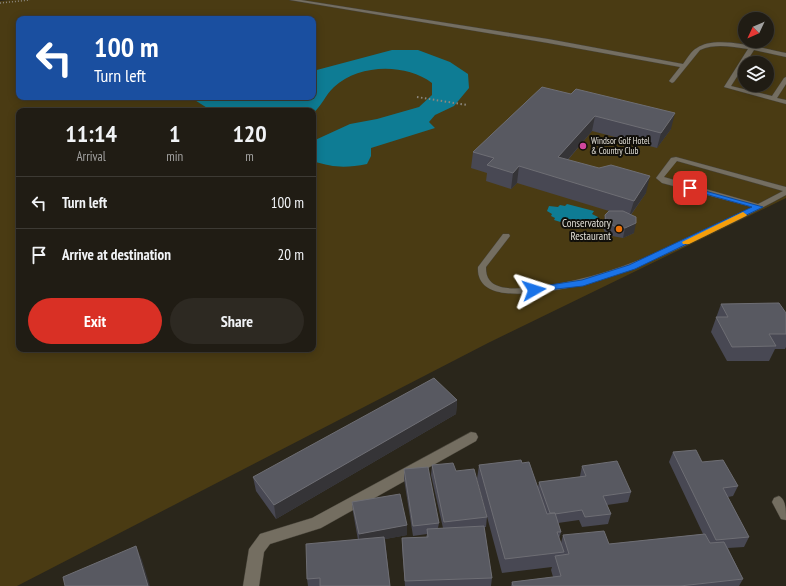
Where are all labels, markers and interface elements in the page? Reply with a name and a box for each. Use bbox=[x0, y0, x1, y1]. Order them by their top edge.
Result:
north arrow bbox=[738, 12, 774, 48]
map controls bbox=[738, 12, 774, 92]
text: 100 m bbox=[94, 28, 158, 65]
icon: left bbox=[28, 32, 80, 84]
button: layers bbox=[738, 56, 774, 92]
text: Turn left bbox=[94, 64, 146, 87]
text: 11:14 bbox=[65, 118, 117, 149]
text: 1 bbox=[169, 118, 180, 149]
text: 120 bbox=[232, 118, 267, 149]
place label: Windsor Golf Hotel & Country Club bbox=[591, 135, 651, 156]
marker: Windsor Golf Hotel & Country Club bbox=[578, 141, 588, 151]
text: Arrival bbox=[76, 148, 106, 165]
text: min bbox=[166, 148, 183, 165]
text: m bbox=[245, 148, 254, 165]
pin bbox=[673, 171, 707, 205]
icon: arrive bbox=[679, 177, 701, 199]
icon: left bbox=[28, 192, 50, 214]
text: Turn left bbox=[62, 193, 107, 212]
text: 100 m bbox=[271, 193, 304, 212]
place label: Conservatory Restaurant bbox=[562, 216, 612, 243]
marker: Conservatory Restaurant bbox=[614, 224, 624, 234]
icon: arrive bbox=[28, 244, 50, 266]
text: Arrive at destination bbox=[62, 245, 171, 264]
text: 20 m bbox=[278, 245, 304, 264]
position arrow bbox=[513, 269, 555, 311]
button: Exit bbox=[28, 298, 162, 344]
button: Share bbox=[170, 298, 304, 344]

